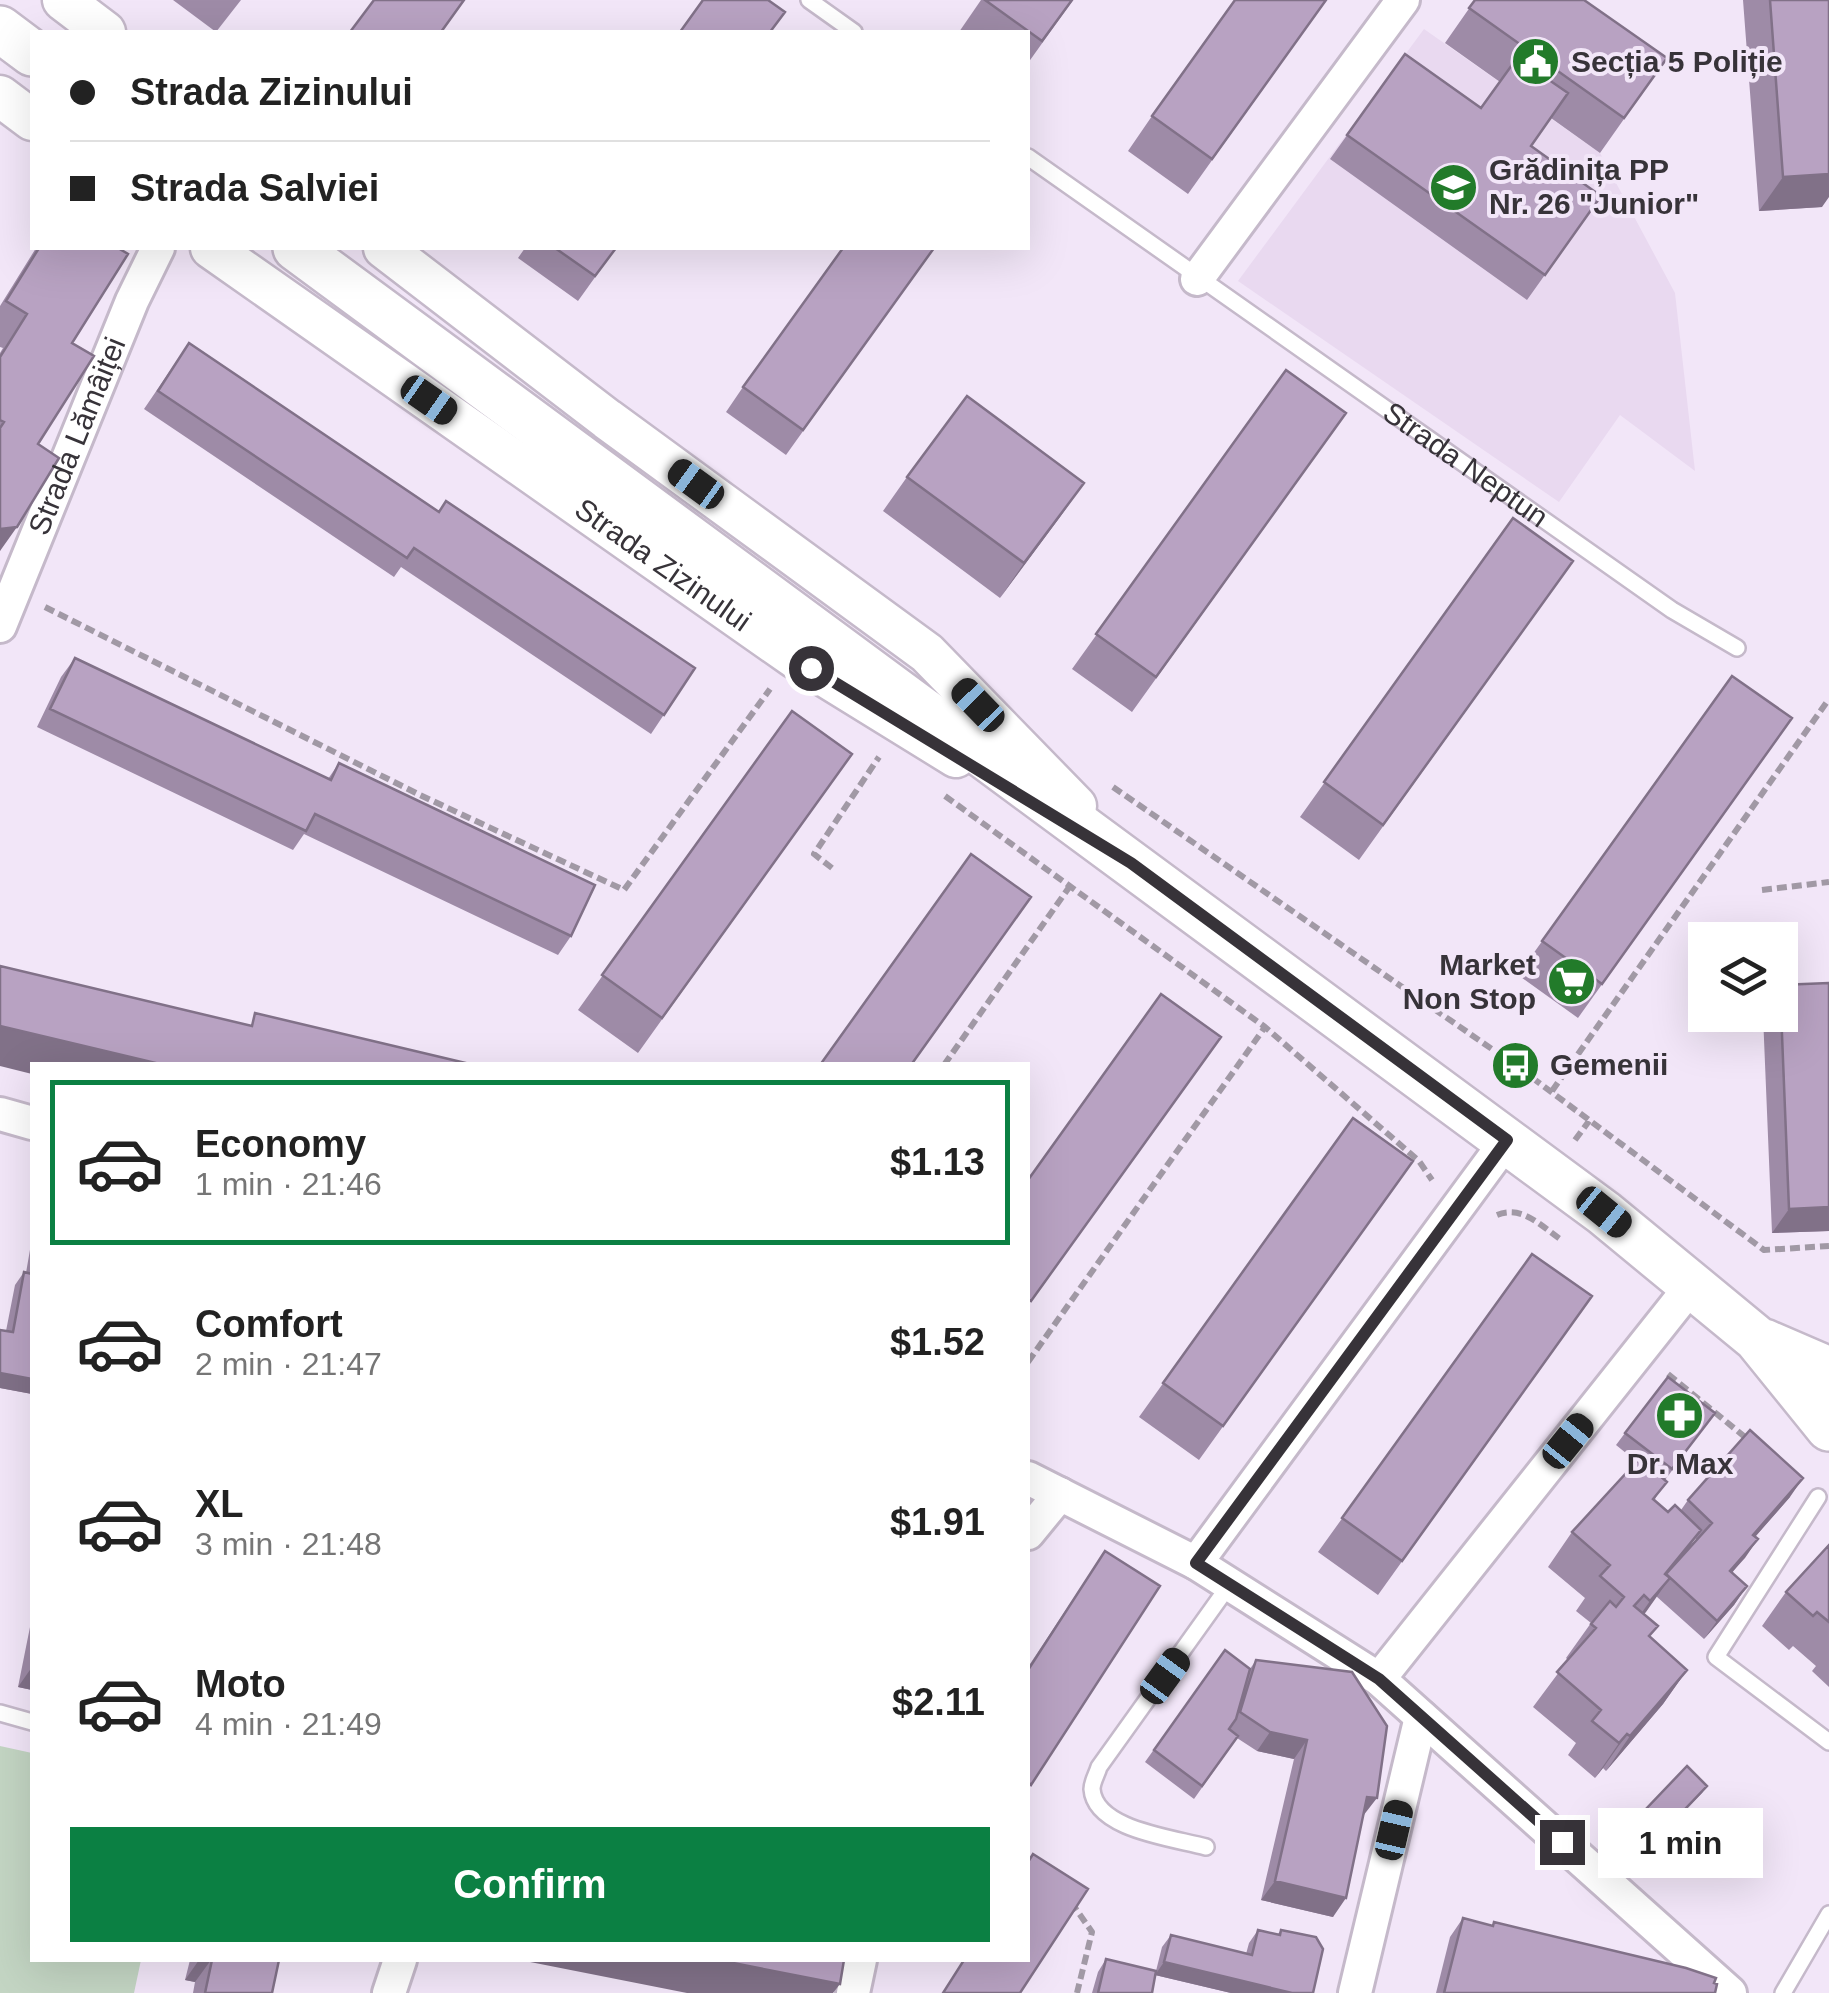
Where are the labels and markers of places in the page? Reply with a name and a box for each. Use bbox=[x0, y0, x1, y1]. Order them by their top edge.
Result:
public building icon: Secția 5 Poliție bbox=[1510, 36, 1562, 88]
place label: Secția 5 Poliție bbox=[1571, 45, 1783, 79]
place label: Grădinița PP Nr. 26 "Junior" bbox=[1489, 153, 1699, 220]
school or university icon: Grădinița PP Nr. 26 "Junior" bbox=[1428, 161, 1480, 213]
place label: Market Non Stop bbox=[1403, 948, 1536, 1015]
supermarket icon: Market Non Stop bbox=[1545, 956, 1597, 1008]
bus stop icon: Gemenii bbox=[1489, 1039, 1541, 1091]
place label: Gemenii bbox=[1550, 1048, 1668, 1081]
pharmacy icon: Dr. Max bbox=[1654, 1389, 1706, 1441]
place label: Dr. Max bbox=[1627, 1447, 1734, 1480]

